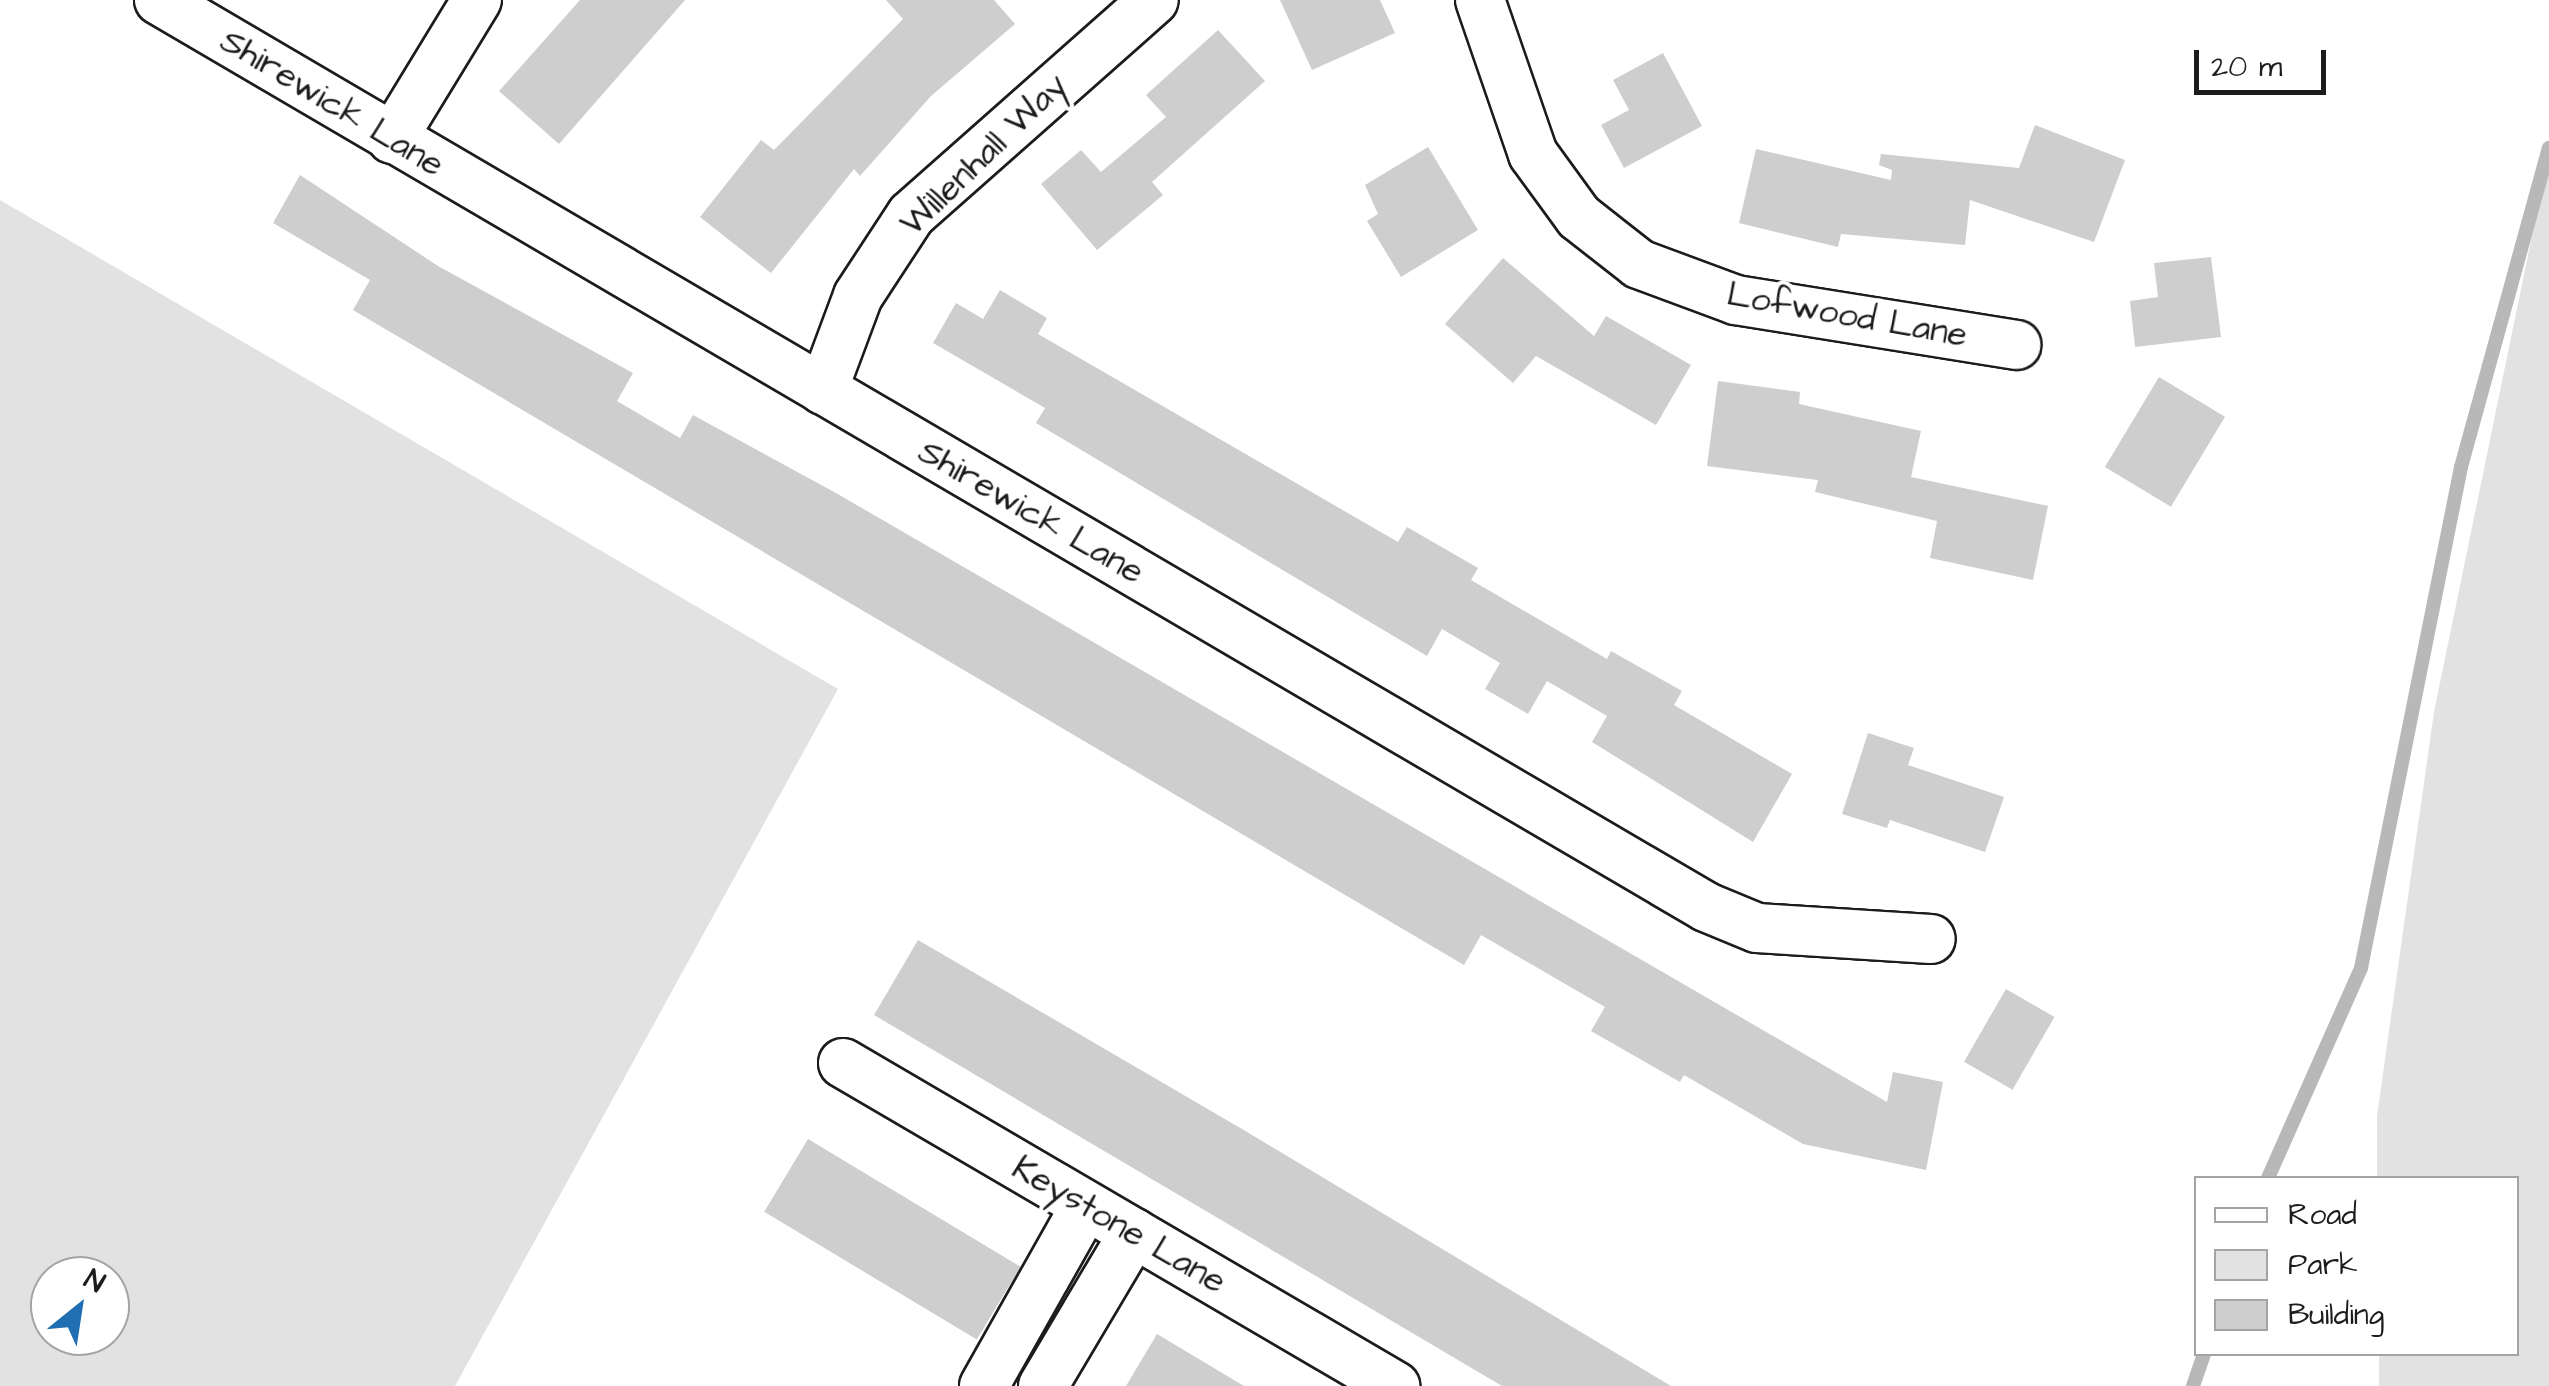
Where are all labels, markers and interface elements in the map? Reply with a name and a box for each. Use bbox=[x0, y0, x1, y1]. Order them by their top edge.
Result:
street label: Shirewick Lane bbox=[213, 20, 451, 186]
scale bar bbox=[2199, 30, 2332, 92]
text: 20 m bbox=[2211, 46, 2282, 88]
street label: Willenhall Way bbox=[892, 65, 1076, 245]
street label: Lofwood Lane bbox=[1724, 273, 1970, 357]
street label: Shirewick Lane bbox=[911, 431, 1151, 593]
street label: Keystone Lane bbox=[1005, 1147, 1233, 1303]
legend bbox=[2194, 1176, 2519, 1356]
text: Road bbox=[2288, 1194, 2357, 1236]
text: Park bbox=[2288, 1244, 2357, 1286]
north arrow bbox=[30, 1256, 130, 1356]
text: N bbox=[77, 1260, 112, 1303]
text: Building bbox=[2288, 1294, 2384, 1336]

